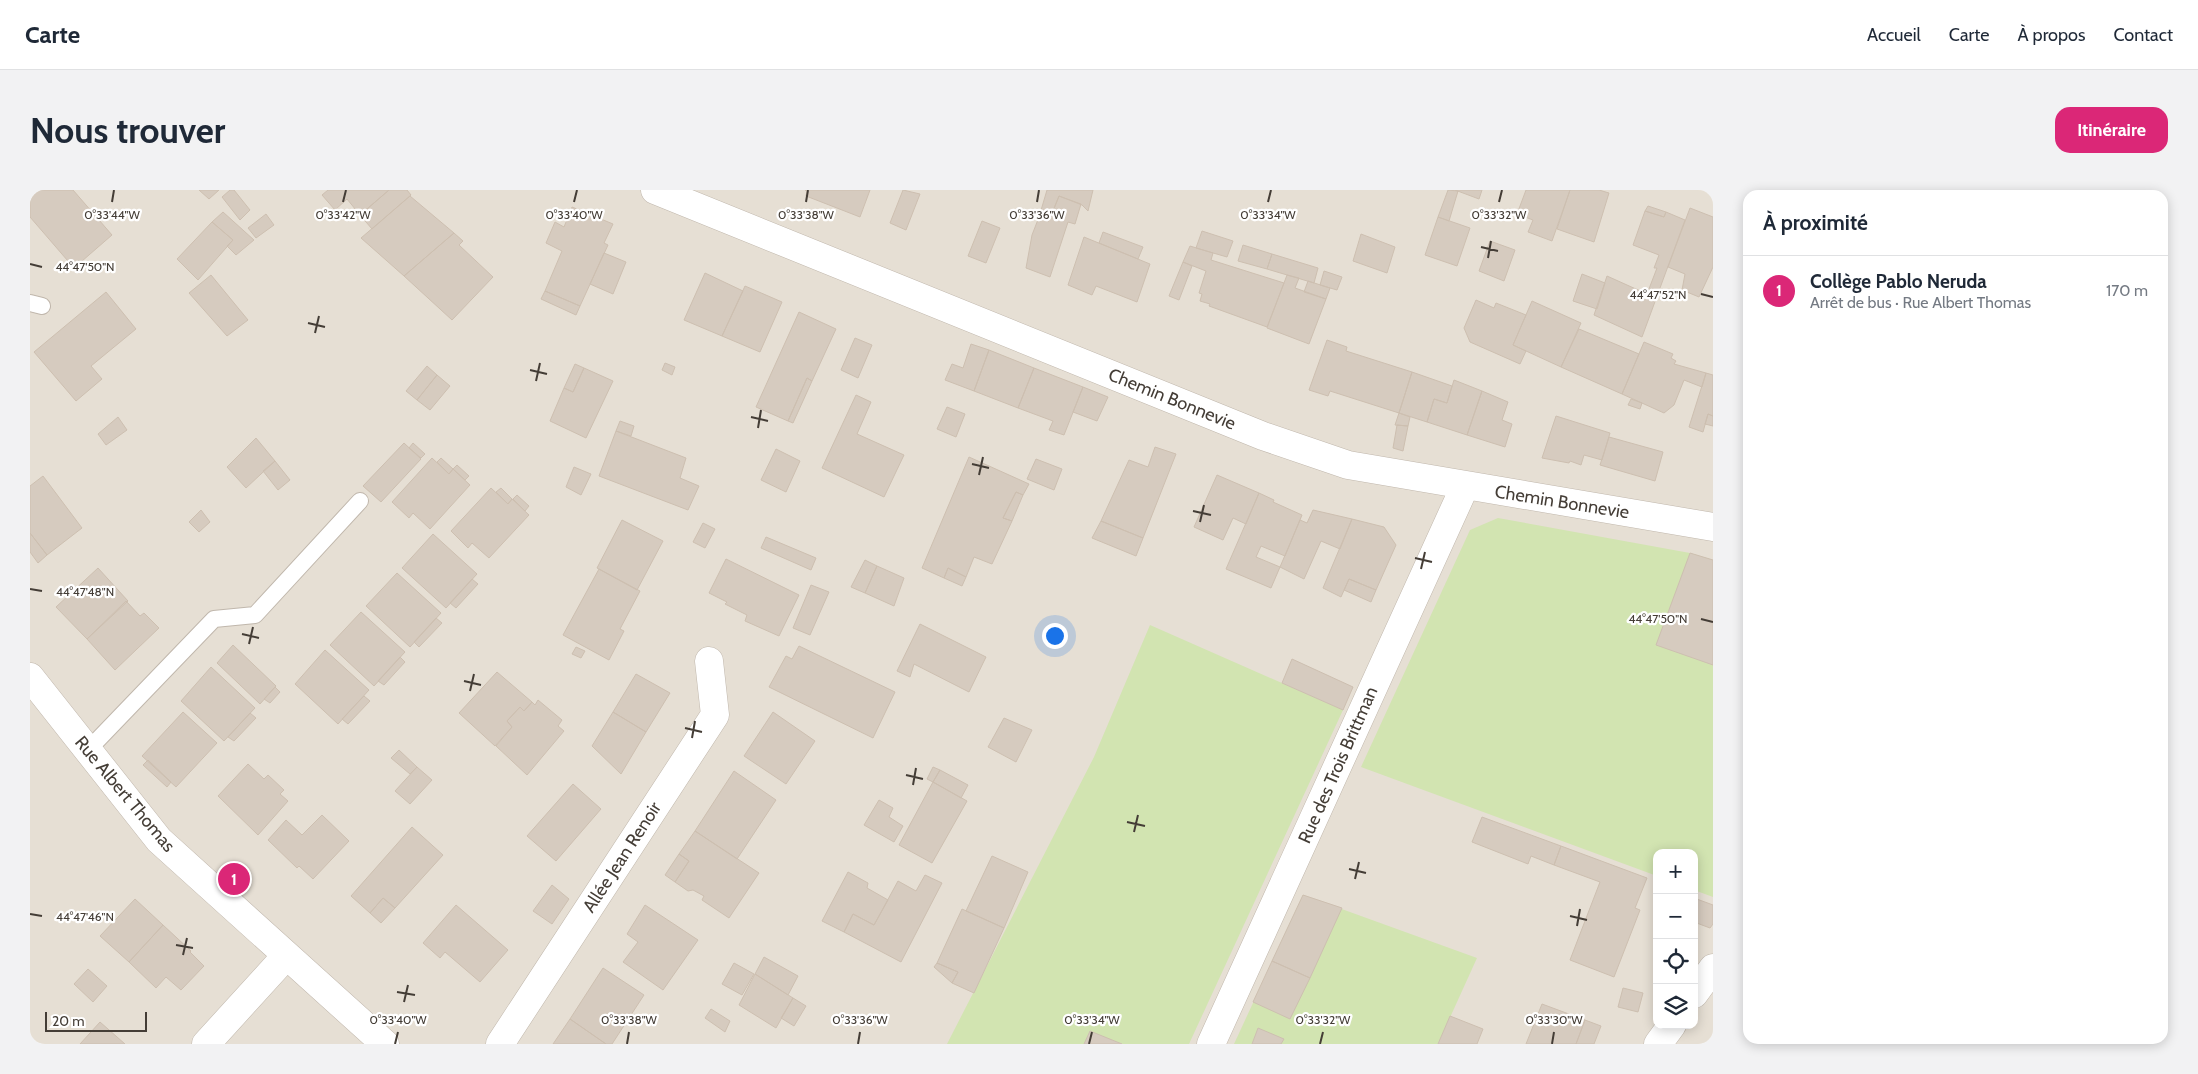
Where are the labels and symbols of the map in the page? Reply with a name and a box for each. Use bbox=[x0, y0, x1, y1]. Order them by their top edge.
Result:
text: 0°33'44"W bbox=[84, 207, 140, 222]
text: 0°33'42"W bbox=[315, 207, 371, 222]
text: 0°33'40"W bbox=[545, 207, 603, 222]
text: 0°33'38"W bbox=[778, 207, 835, 222]
text: 0°33'36"W bbox=[1009, 207, 1065, 222]
text: 0°33'34"W bbox=[1240, 207, 1296, 222]
text: 0°33'32"W bbox=[1472, 207, 1527, 222]
text: 44°47'50"N bbox=[55, 259, 115, 274]
text: 44°47'52"N bbox=[1629, 287, 1687, 302]
street label: Chemin Bonnevie bbox=[1105, 363, 1239, 435]
street label: Chemin Bonnevie bbox=[1493, 481, 1631, 523]
text: 44°47'48"N bbox=[56, 584, 114, 599]
text: 44°47'50"N bbox=[1628, 611, 1688, 626]
your location bbox=[1042, 623, 1068, 649]
street label: Rue des Trois Brittman bbox=[1293, 683, 1383, 847]
street label: Rue Albert Thomas bbox=[70, 732, 180, 856]
street label: Allée Jean Renoir bbox=[578, 797, 666, 916]
pin: 1 bbox=[218, 860, 250, 898]
text: 44°47'46"N bbox=[56, 909, 114, 924]
scale bar bbox=[45, 1009, 148, 1032]
text: 0°33'40"W bbox=[369, 1012, 427, 1027]
text: 0°33'38"W bbox=[601, 1012, 658, 1027]
text: 0°33'36"W bbox=[832, 1012, 888, 1027]
text: 0°33'34"W bbox=[1064, 1012, 1120, 1027]
text: 0°33'32"W bbox=[1296, 1012, 1351, 1027]
text: 0°33'30"W bbox=[1525, 1012, 1583, 1027]

